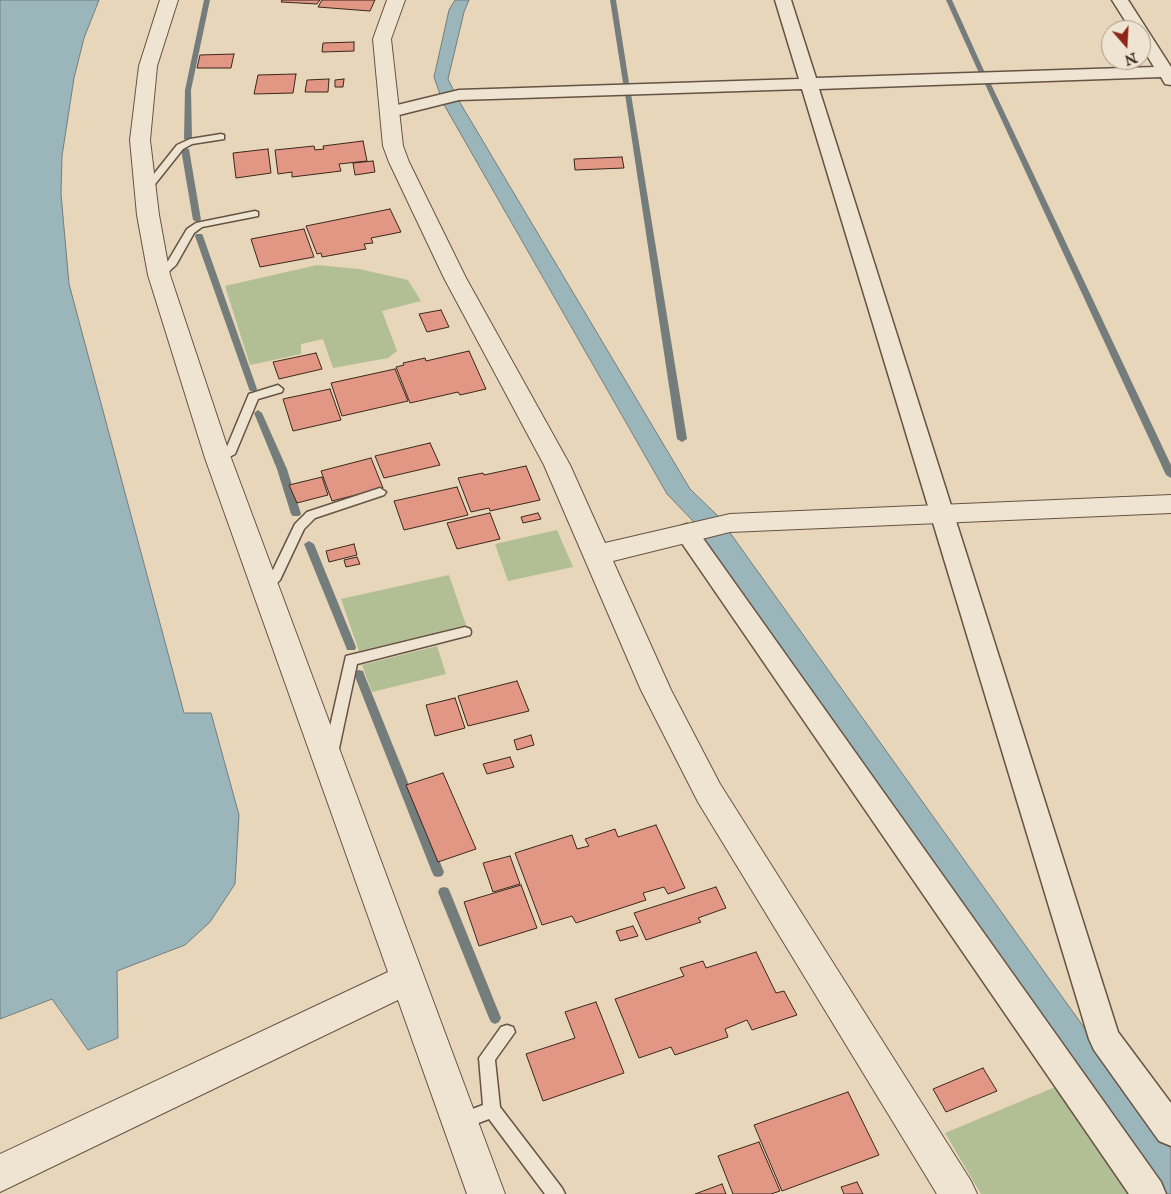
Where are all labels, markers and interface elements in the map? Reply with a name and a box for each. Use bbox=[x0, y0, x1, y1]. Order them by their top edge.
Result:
north arrow bbox=[1101, 20, 1151, 70]
text: N bbox=[1122, 48, 1139, 69]

